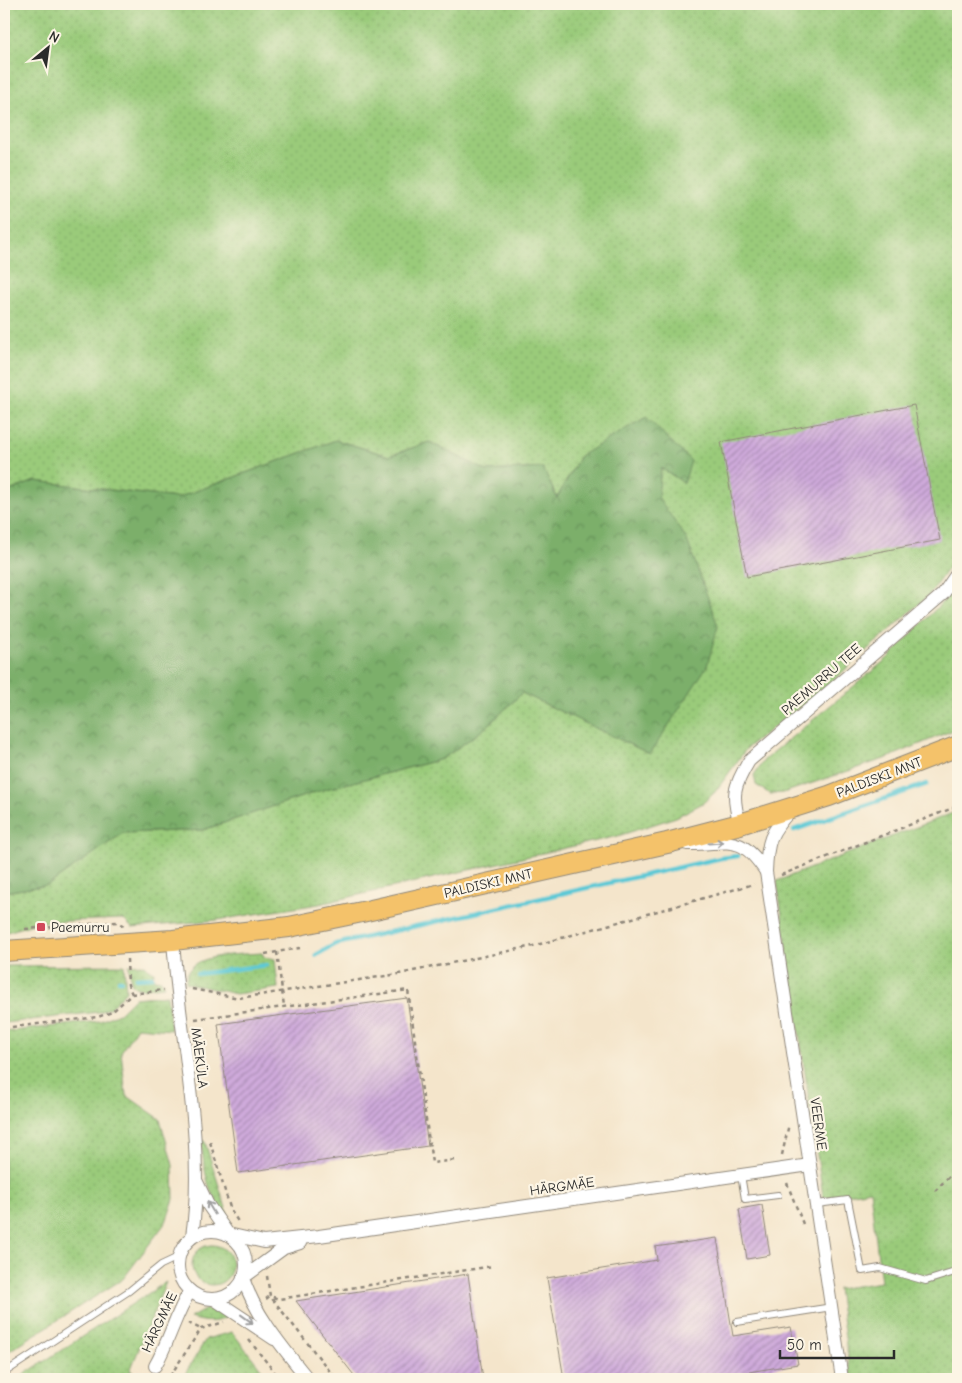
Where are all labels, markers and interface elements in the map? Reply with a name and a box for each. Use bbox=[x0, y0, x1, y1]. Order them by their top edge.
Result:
north arrow bbox=[22, 22, 72, 72]
text: N bbox=[46, 27, 62, 47]
street label: PAEMURRU TEE bbox=[778, 640, 865, 719]
street label: PALDISKI MNT bbox=[834, 753, 925, 802]
one-way arrow bbox=[708, 838, 724, 847]
street label: PALDISKI MNT bbox=[442, 865, 535, 902]
place label: Paemurru bbox=[51, 919, 110, 936]
marker: Paemurru bbox=[35, 921, 47, 933]
street label: MÄEKÜLA bbox=[187, 1027, 212, 1089]
street label: VEERME bbox=[806, 1097, 831, 1151]
street label: HÄRGMÄE bbox=[529, 1174, 595, 1199]
one-way arrow bbox=[205, 1201, 215, 1215]
street label: HÄRGMÄE bbox=[138, 1289, 181, 1355]
one-way arrow bbox=[240, 1314, 254, 1324]
scale bar bbox=[780, 1328, 893, 1360]
text: 50 m bbox=[787, 1336, 822, 1354]

